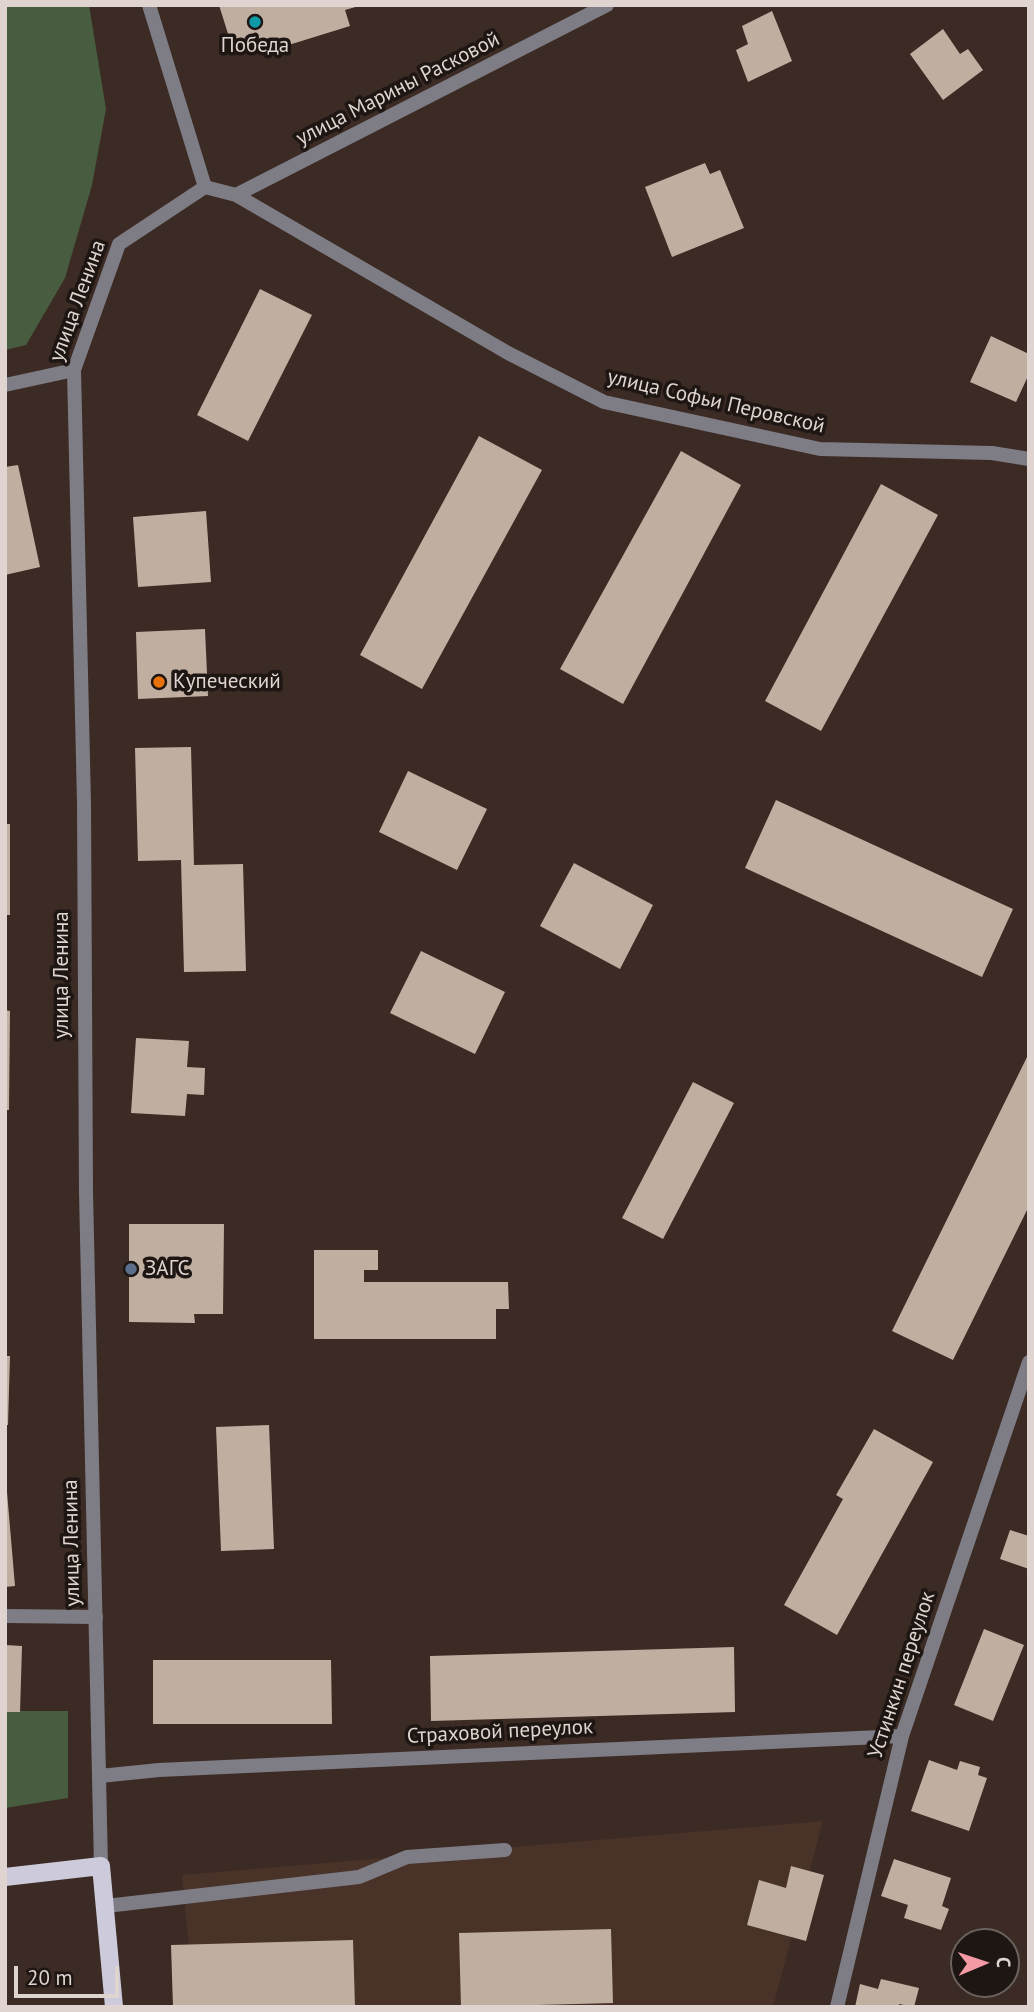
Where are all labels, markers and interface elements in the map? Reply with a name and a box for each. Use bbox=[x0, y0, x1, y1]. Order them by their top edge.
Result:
marker: Победа bbox=[247, 14, 263, 30]
street label: улица Марины Расковой bbox=[292, 27, 504, 151]
place label: Победа bbox=[221, 33, 289, 59]
street label: улица Ленина bbox=[44, 237, 112, 365]
street label: улица Софьи Перовской bbox=[605, 365, 827, 439]
place label: Купеческий bbox=[173, 669, 281, 695]
marker: Купеческий bbox=[151, 674, 167, 690]
street label: улица Ленина bbox=[49, 911, 75, 1039]
place label: ЗАГС bbox=[145, 1256, 189, 1282]
marker: ЗАГС bbox=[123, 1261, 139, 1277]
street label: улица Ленина bbox=[58, 1479, 86, 1607]
street label: Устинкин переулок bbox=[863, 1588, 941, 1762]
street label: Страховой переулок bbox=[406, 1715, 594, 1749]
north arrow bbox=[950, 1928, 1020, 1998]
scale bar bbox=[18, 1952, 122, 1996]
text: С bbox=[992, 1957, 1016, 1968]
text: 20 m bbox=[27, 1964, 73, 1991]

